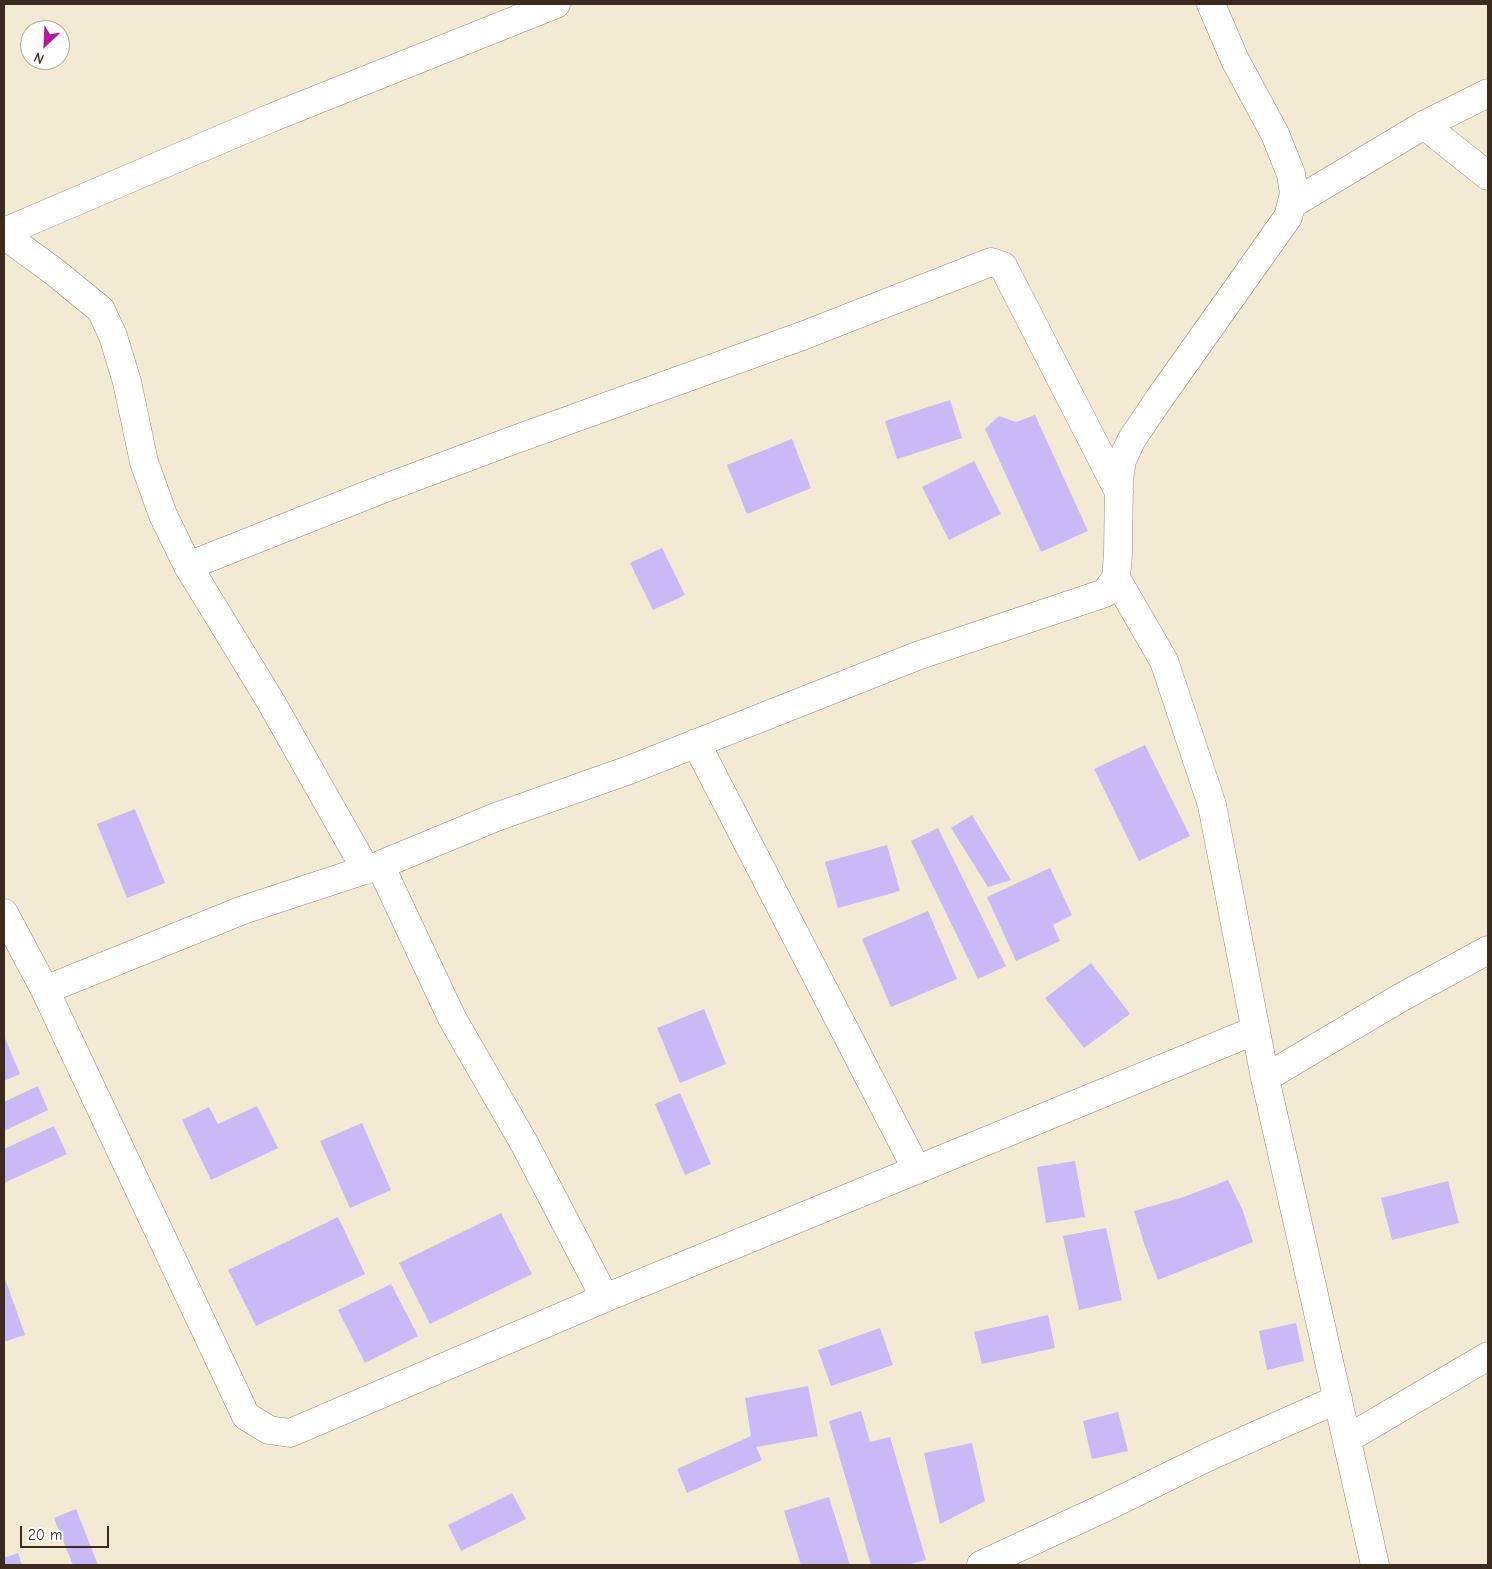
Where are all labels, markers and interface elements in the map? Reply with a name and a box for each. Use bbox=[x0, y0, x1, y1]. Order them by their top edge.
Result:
north arrow bbox=[20, 20, 70, 70]
text: N bbox=[31, 49, 47, 68]
scale bar bbox=[22, 1516, 111, 1548]
text: 20 m bbox=[28, 1526, 62, 1544]

